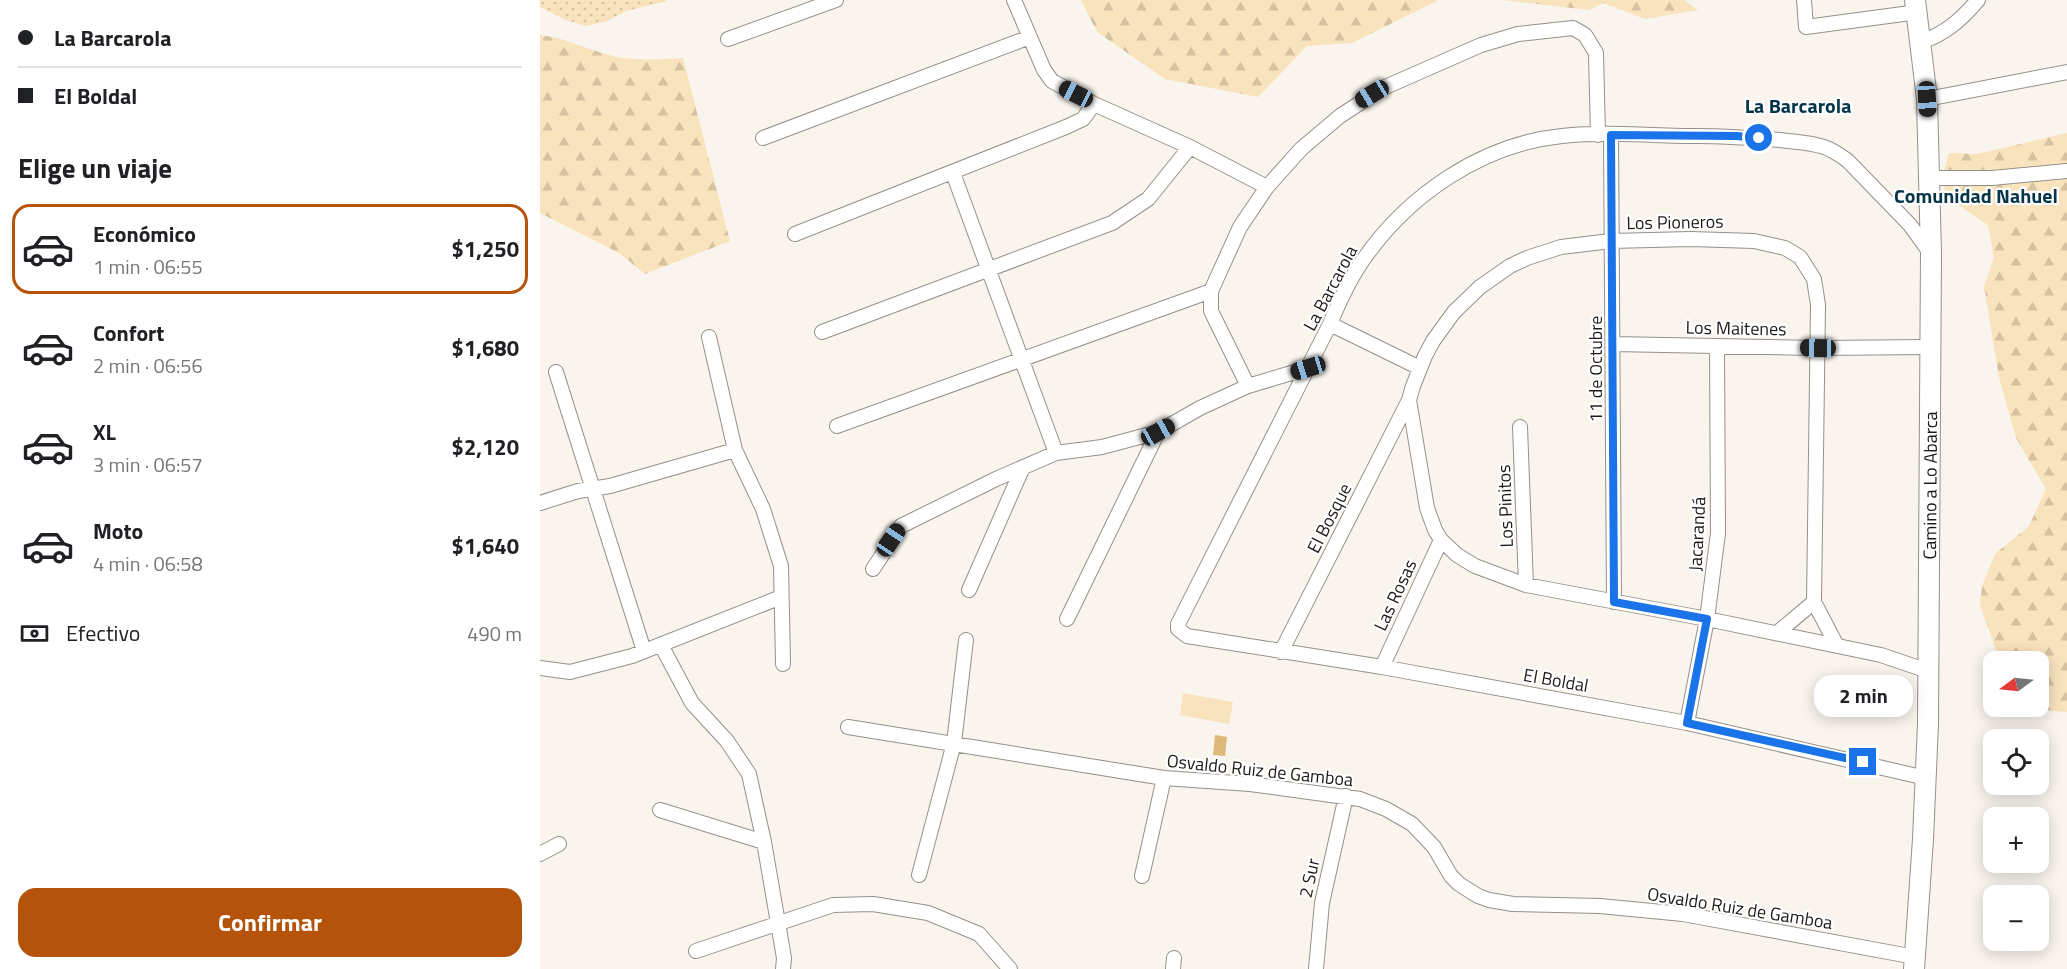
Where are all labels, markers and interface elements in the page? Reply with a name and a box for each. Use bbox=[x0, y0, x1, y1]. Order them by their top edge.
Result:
text: La Barcarola bbox=[54, 21, 171, 55]
car bbox=[1352, 77, 1392, 111]
car bbox=[1056, 78, 1096, 110]
text: El Boldal bbox=[54, 79, 137, 113]
car bbox=[1917, 81, 1937, 117]
district label: La Barcarola bbox=[1745, 90, 1851, 121]
route start bbox=[1745, 124, 1772, 151]
text: Elige un viaje bbox=[18, 147, 172, 188]
district label: Comunidad Nahuel bbox=[1894, 180, 2058, 211]
street label: Los Pioneros bbox=[1626, 208, 1724, 236]
text: Económico bbox=[93, 217, 196, 251]
icon: car bbox=[21, 222, 75, 276]
text: $1,250 bbox=[452, 232, 519, 266]
street label: La Barcarola bbox=[1296, 240, 1364, 336]
text: 1 min · 06:55 bbox=[93, 251, 203, 282]
street label: Los Maitenes bbox=[1685, 314, 1787, 342]
text: Confort bbox=[93, 316, 164, 350]
street label: 11 de Octubre bbox=[1582, 316, 1609, 422]
icon: car bbox=[21, 321, 75, 375]
text: $1,680 bbox=[452, 331, 519, 365]
car bbox=[1800, 339, 1836, 357]
text: 2 min · 06:56 bbox=[93, 350, 203, 381]
car bbox=[1288, 354, 1328, 382]
street label: Camino a Lo Abarca bbox=[1916, 411, 1943, 560]
text: XL bbox=[93, 415, 116, 449]
car bbox=[1138, 415, 1178, 449]
icon: car bbox=[21, 420, 75, 474]
text: $2,120 bbox=[452, 430, 519, 464]
text: 3 min · 06:57 bbox=[93, 449, 203, 480]
street label: Los Pinitos bbox=[1490, 464, 1520, 548]
street label: El Bosque bbox=[1300, 478, 1358, 558]
street label: Jacarandá bbox=[1682, 496, 1712, 572]
text: Moto bbox=[93, 514, 143, 548]
icon: car bbox=[21, 519, 75, 573]
car bbox=[873, 520, 909, 560]
text: $1,640 bbox=[452, 529, 519, 563]
text: 4 min · 06:58 bbox=[93, 548, 203, 579]
street label: Las Rosas bbox=[1367, 555, 1423, 635]
text: Efectivo bbox=[66, 616, 140, 650]
icon: cash bbox=[18, 617, 51, 650]
text: 490 m bbox=[467, 618, 522, 649]
north arrow bbox=[1983, 651, 2049, 717]
map controls bbox=[1983, 651, 2049, 951]
street label: El Boldal bbox=[1521, 661, 1591, 699]
callout: 2 min bbox=[1814, 675, 1912, 717]
text: 2 min bbox=[1839, 680, 1888, 711]
button: locate bbox=[1983, 729, 2049, 795]
street label: Osvaldo Ruiz de Gamboa bbox=[1166, 747, 1354, 793]
route end bbox=[1849, 748, 1876, 775]
button: + bbox=[1983, 807, 2049, 873]
street label: 2 Sur bbox=[1292, 856, 1326, 900]
street label: Osvaldo Ruiz de Gamboa bbox=[1645, 880, 1835, 936]
button: − bbox=[1983, 885, 2049, 951]
button: Confirmar bbox=[18, 888, 522, 957]

